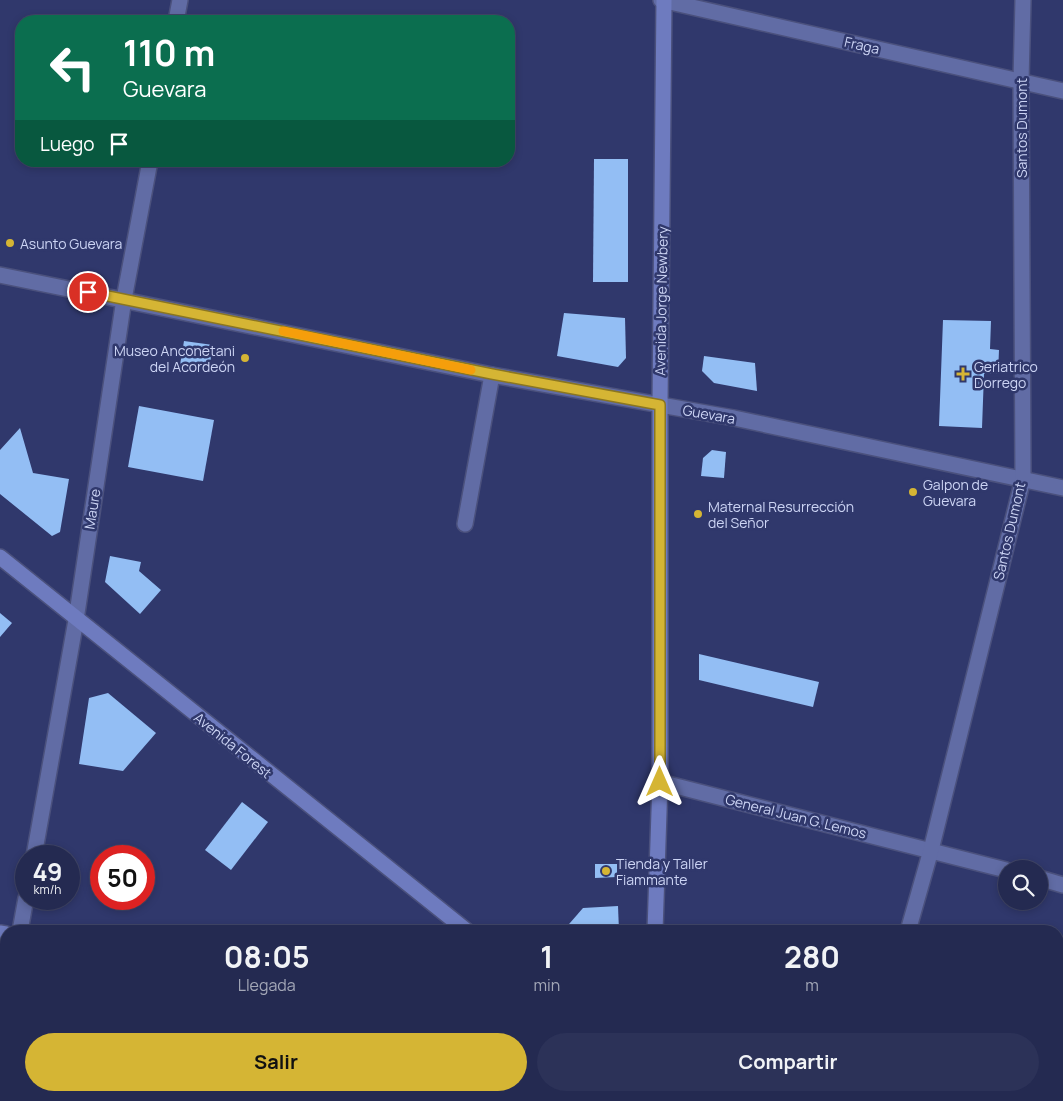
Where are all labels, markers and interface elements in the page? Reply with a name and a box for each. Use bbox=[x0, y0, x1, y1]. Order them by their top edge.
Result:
text: 110 m bbox=[123, 29, 215, 77]
street label: Fraga bbox=[842, 32, 882, 58]
icon: left bbox=[40, 35, 105, 100]
text: Guevara bbox=[123, 74, 206, 104]
street label: Santos Dumont bbox=[1012, 78, 1031, 178]
icon: arrive bbox=[105, 130, 133, 158]
text: Luego bbox=[40, 131, 95, 157]
street label: Avenida Jorge Newbery bbox=[650, 226, 672, 376]
place label: Asunto Guevara bbox=[20, 234, 122, 253]
marker: Asunto Guevara bbox=[4, 237, 16, 249]
pin bbox=[67, 271, 109, 313]
icon: arrive bbox=[74, 278, 102, 306]
place label: Museo Anconetani del Acordeón bbox=[114, 341, 235, 376]
marker: Museo Anconetani del Acordeón bbox=[239, 352, 251, 364]
place label: Geriatrico Dorrego bbox=[974, 357, 1038, 392]
marker: Geriatrico Dorrego bbox=[956, 367, 970, 381]
street label: Guevara bbox=[681, 400, 737, 428]
place label: Galpon de Guevara bbox=[923, 475, 988, 510]
street label: Santos Dumont bbox=[988, 480, 1030, 582]
marker: Galpon de Guevara bbox=[907, 486, 919, 498]
street label: Maure bbox=[79, 487, 105, 531]
place label: Maternal Resurrección del Señor bbox=[708, 497, 854, 532]
marker: Maternal Resurrección del Señor bbox=[692, 508, 704, 520]
street label: Avenida Forest bbox=[190, 708, 276, 782]
position arrow bbox=[633, 755, 685, 807]
street label: General Juan G. Lemos bbox=[724, 789, 868, 843]
speed limit sign: 50 bbox=[90, 845, 155, 910]
text: 49 bbox=[32, 854, 63, 889]
place label: Tienda y Taller Fiammante bbox=[616, 854, 708, 889]
map controls bbox=[998, 860, 1048, 910]
button: search bbox=[998, 860, 1048, 910]
marker: Tienda y Taller Fiammante bbox=[600, 865, 612, 877]
text: km/h bbox=[34, 881, 61, 898]
text: 08:05 bbox=[224, 936, 310, 977]
text: 1 bbox=[540, 936, 553, 977]
text: 280 bbox=[784, 936, 840, 977]
text: Llegada bbox=[238, 974, 296, 996]
text: min bbox=[533, 974, 560, 996]
text: m bbox=[805, 974, 819, 996]
button: Salir bbox=[25, 1033, 527, 1091]
button: Compartir bbox=[537, 1033, 1039, 1091]

